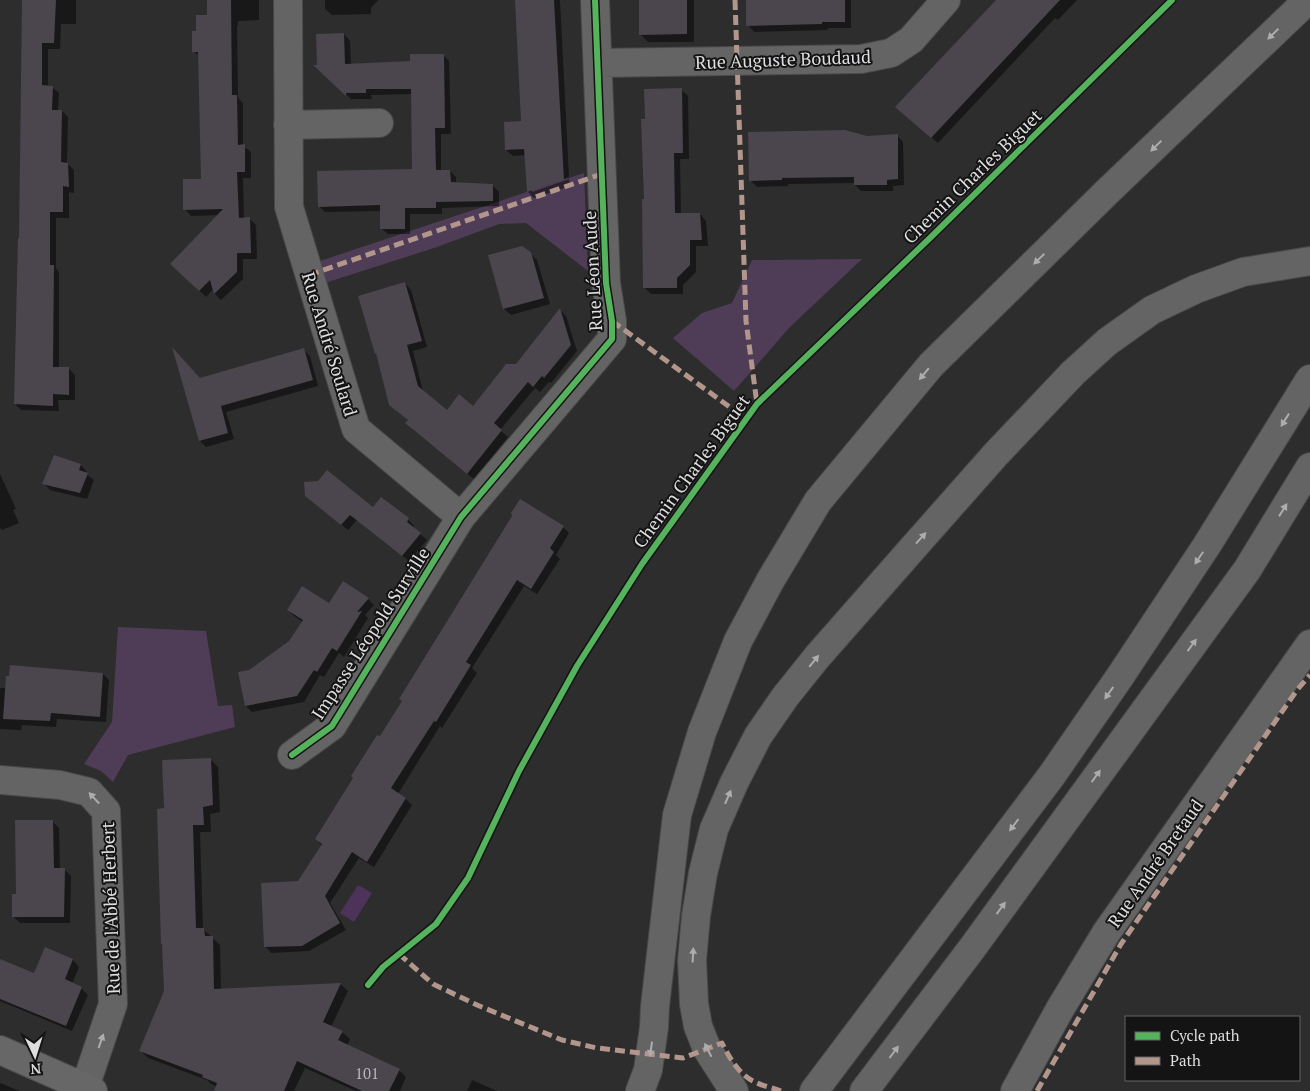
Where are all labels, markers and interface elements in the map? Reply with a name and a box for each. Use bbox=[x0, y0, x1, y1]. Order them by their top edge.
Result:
one-way arrow bbox=[1267, 28, 1279, 40]
street label: Rue Auguste Boudaud bbox=[695, 44, 871, 74]
street label: Chemin Charles Biguet bbox=[897, 103, 1047, 249]
one-way arrow bbox=[1150, 140, 1162, 152]
street label: Rue Léon Aude bbox=[577, 210, 607, 332]
one-way arrow bbox=[1033, 253, 1045, 265]
street label: Rue André Soulard bbox=[297, 269, 363, 419]
one-way arrow bbox=[918, 367, 929, 380]
street label: Chemin Charles Biguet bbox=[627, 389, 755, 553]
one-way arrow bbox=[1280, 414, 1290, 427]
one-way arrow bbox=[1279, 504, 1288, 517]
one-way arrow bbox=[915, 533, 927, 545]
street label: Impasse Léopold Surville bbox=[305, 542, 435, 724]
one-way arrow bbox=[1194, 551, 1204, 565]
one-way arrow bbox=[1187, 638, 1197, 652]
one-way arrow bbox=[809, 655, 820, 668]
one-way arrow bbox=[1104, 686, 1114, 700]
one-way arrow bbox=[1091, 770, 1102, 783]
one-way arrow bbox=[724, 790, 732, 804]
one-way arrow bbox=[88, 792, 100, 804]
street label: Rue André Bretaud bbox=[1102, 794, 1208, 932]
one-way arrow bbox=[1009, 818, 1019, 832]
street label: Rue de l'Abbé Herbert bbox=[95, 821, 125, 995]
one-way arrow bbox=[996, 901, 1006, 915]
one-way arrow bbox=[689, 947, 697, 963]
legend bbox=[1125, 1016, 1300, 1081]
text: Cycle path bbox=[1170, 1025, 1240, 1045]
north arrow bbox=[10, 1031, 60, 1081]
one-way arrow bbox=[98, 1033, 105, 1048]
one-way arrow bbox=[646, 1042, 654, 1058]
one-way arrow bbox=[704, 1043, 712, 1057]
one-way arrow bbox=[888, 1046, 899, 1059]
text: Path bbox=[1170, 1050, 1201, 1070]
text: N bbox=[30, 1060, 42, 1079]
house number: 101 bbox=[355, 1063, 379, 1083]

